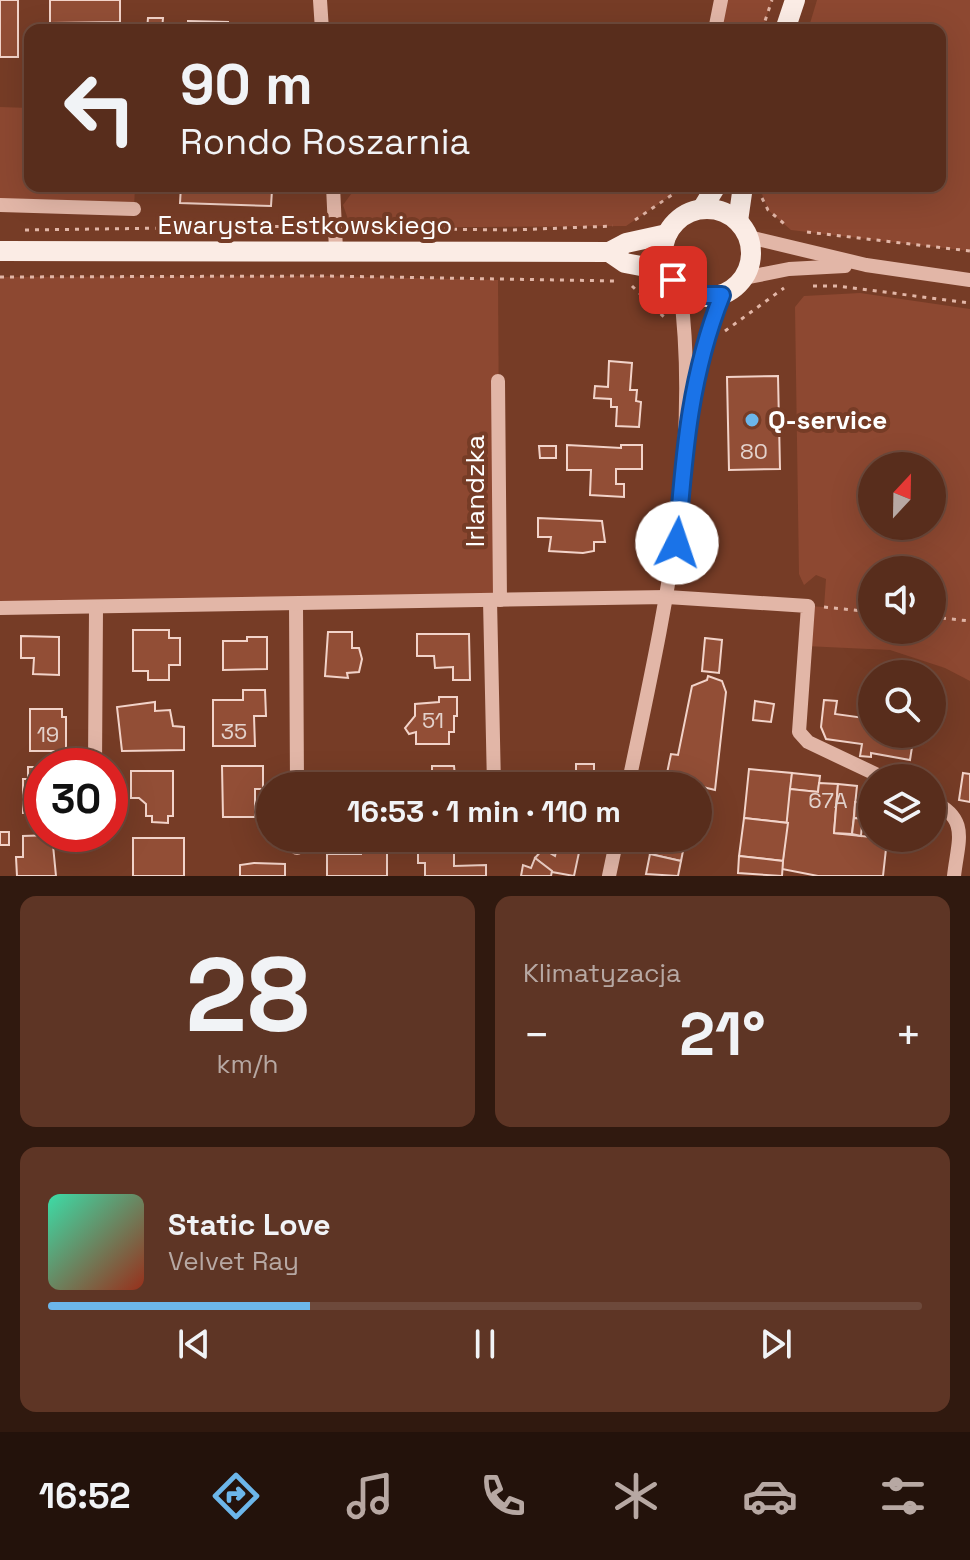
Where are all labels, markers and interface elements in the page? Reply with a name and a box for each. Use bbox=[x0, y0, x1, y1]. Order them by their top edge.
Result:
text: 90 m bbox=[180, 49, 313, 120]
icon: left bbox=[48, 56, 152, 160]
text: Rondo Roszarnia bbox=[180, 119, 470, 165]
street label: Ewarysta Estkowskiego bbox=[158, 208, 452, 242]
pin bbox=[639, 246, 707, 314]
icon: arrive bbox=[651, 258, 695, 302]
place label: Q-service bbox=[768, 403, 887, 437]
marker: Q-service bbox=[743, 411, 761, 429]
street label: Irlandzka bbox=[458, 435, 492, 547]
house number: 80 bbox=[740, 437, 768, 465]
north arrow bbox=[858, 452, 946, 540]
map controls bbox=[858, 452, 946, 852]
position arrow bbox=[635, 501, 719, 585]
button: sound bbox=[858, 556, 946, 644]
button: search bbox=[858, 660, 946, 748]
house number: 51 bbox=[422, 706, 444, 734]
house number: 35 bbox=[221, 717, 247, 745]
house number: 19 bbox=[37, 720, 59, 748]
speed limit sign: 30 bbox=[24, 748, 128, 852]
button: layers bbox=[858, 764, 946, 852]
house number: 67A bbox=[808, 786, 848, 814]
text: 16:53 · 1 min · 110 m bbox=[347, 792, 621, 831]
text: 28 bbox=[185, 929, 310, 1061]
text: Klimatyzacja bbox=[523, 956, 681, 990]
text: 21° bbox=[679, 996, 766, 1073]
text: − bbox=[523, 1007, 550, 1063]
text: + bbox=[895, 1007, 922, 1063]
text: km/h bbox=[217, 1047, 278, 1081]
text: Static Love bbox=[168, 1205, 331, 1244]
text: Velvet Ray bbox=[168, 1244, 299, 1278]
icon: previous bbox=[172, 1322, 216, 1366]
icon: pause bbox=[463, 1322, 507, 1366]
icon: next bbox=[754, 1322, 798, 1366]
icon: directions bbox=[208, 1468, 264, 1524]
icon: music bbox=[342, 1468, 398, 1524]
icon: phone bbox=[475, 1468, 531, 1524]
icon: climate bbox=[608, 1468, 664, 1524]
icon: car bbox=[742, 1468, 798, 1524]
icon: filters bbox=[875, 1468, 931, 1524]
text: 16:52 bbox=[39, 1473, 131, 1519]

